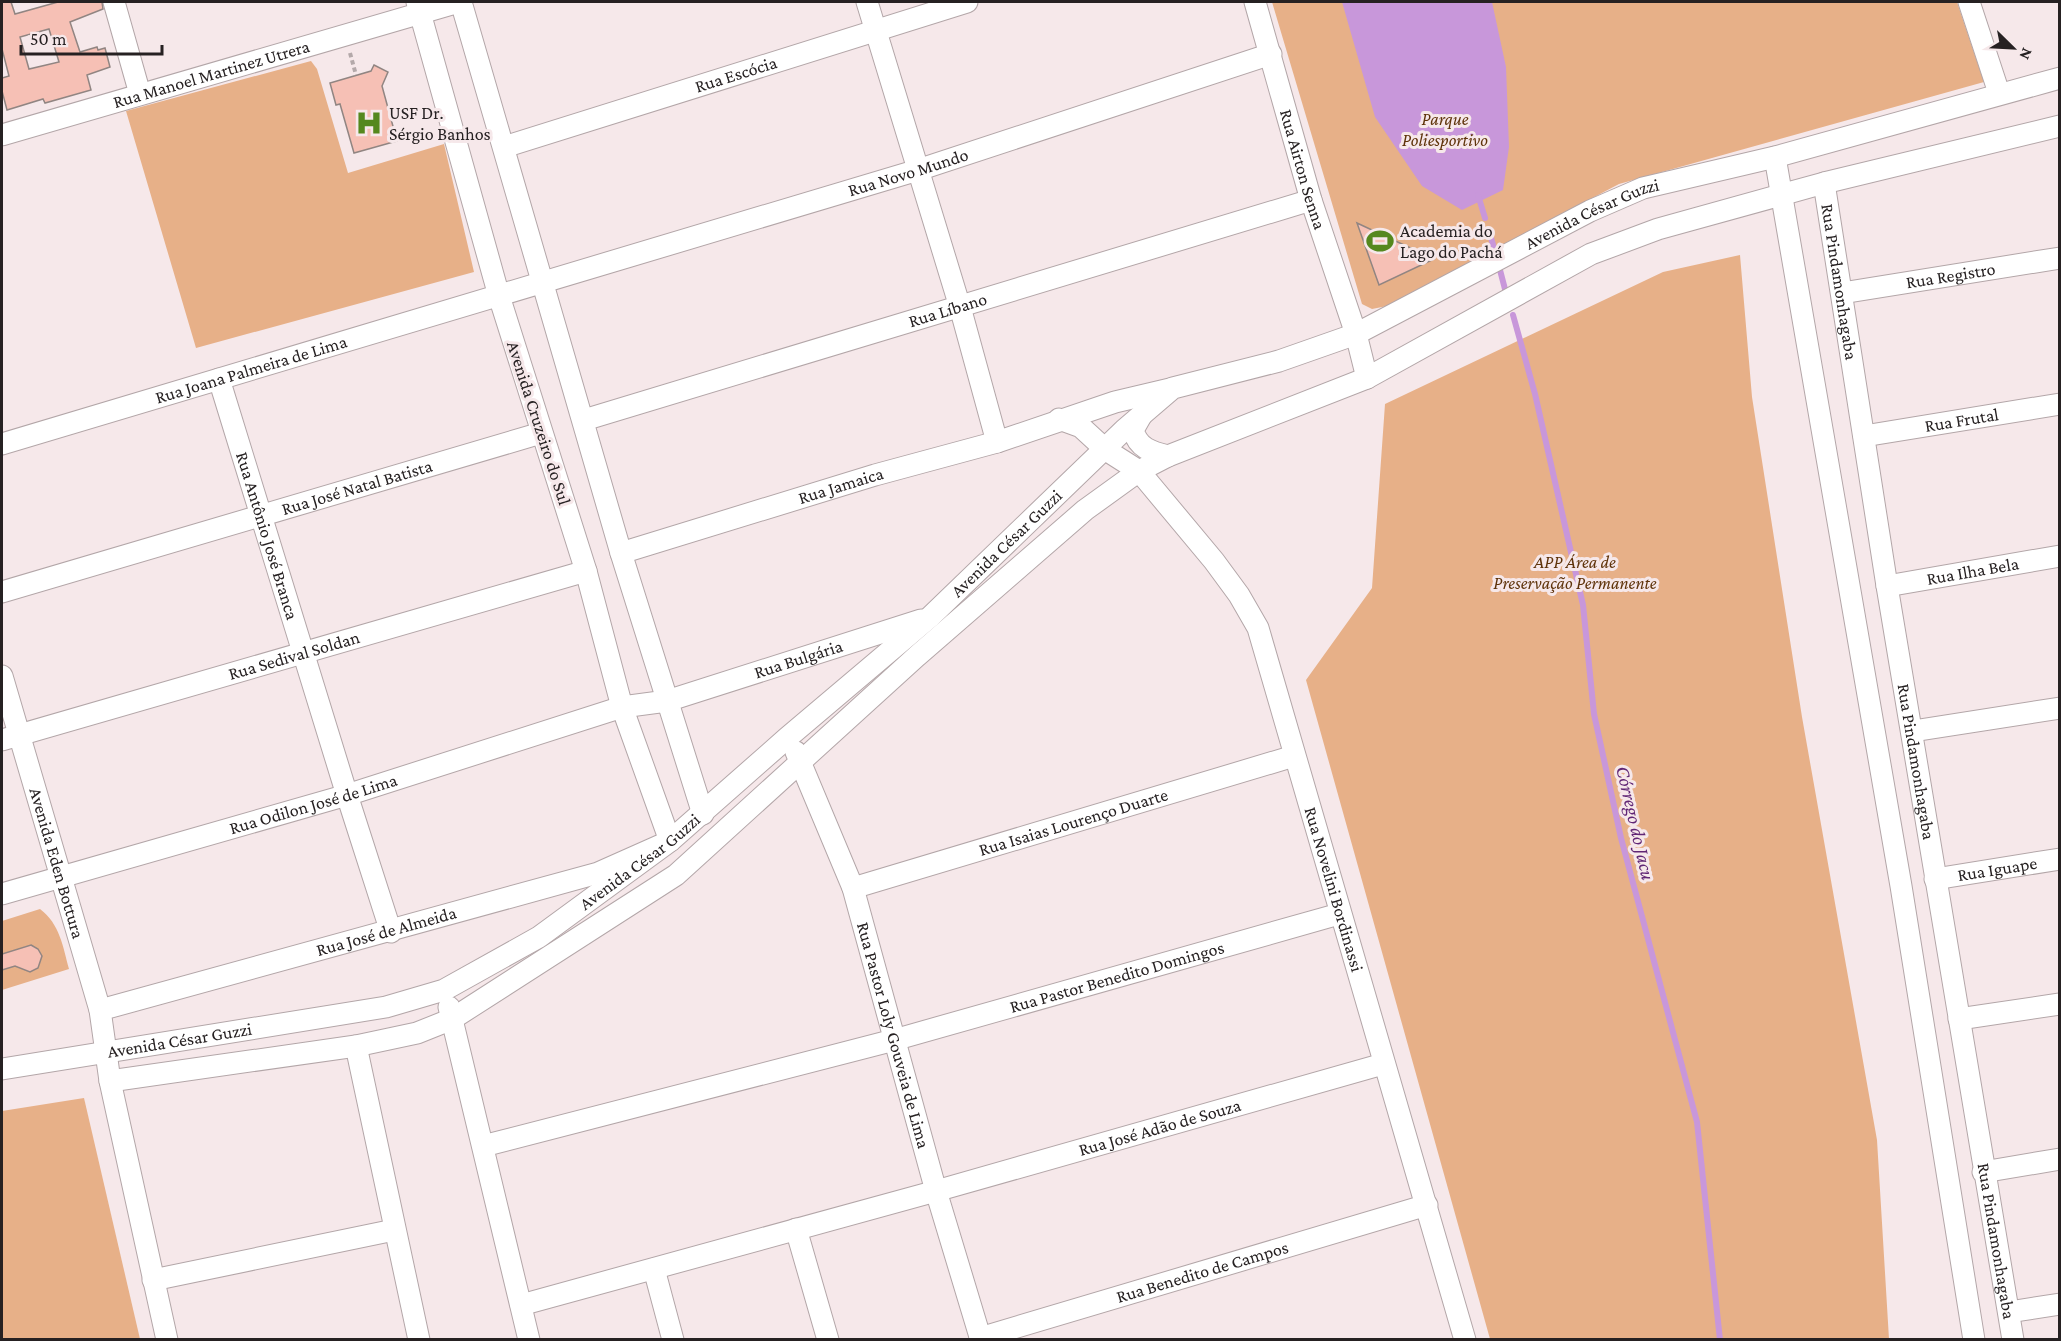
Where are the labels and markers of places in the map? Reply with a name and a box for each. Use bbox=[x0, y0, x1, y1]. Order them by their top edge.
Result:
place label: USF Dr. Sérgio Banhos bbox=[389, 103, 491, 144]
hospital icon: USF Dr. Sérgio Banhos bbox=[354, 108, 384, 138]
place label: Academia do Lago do Pachá bbox=[1400, 221, 1503, 262]
sports icon: Academia do Lago do Pachá bbox=[1365, 226, 1395, 256]

